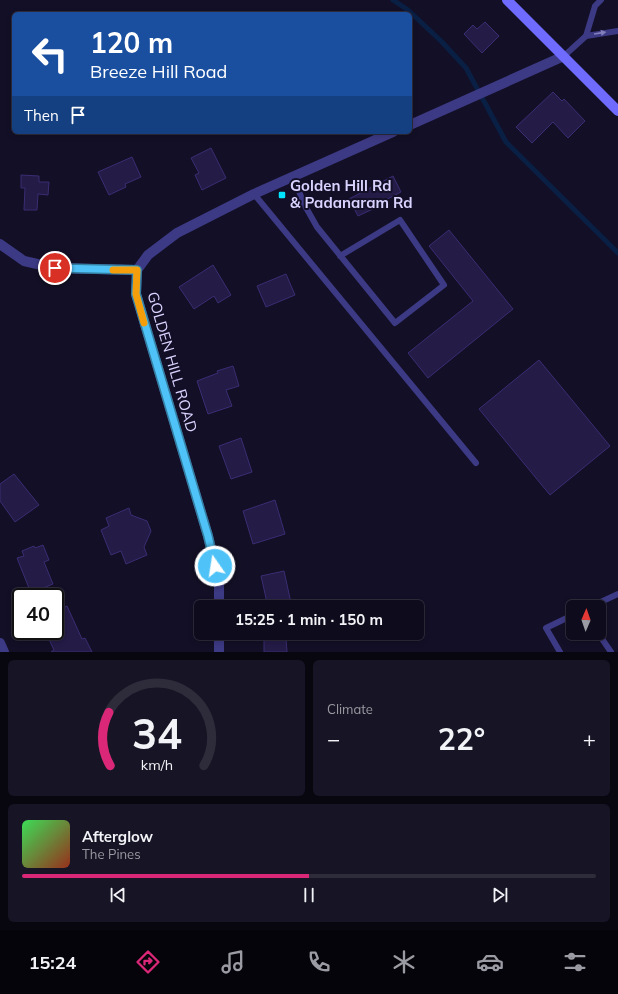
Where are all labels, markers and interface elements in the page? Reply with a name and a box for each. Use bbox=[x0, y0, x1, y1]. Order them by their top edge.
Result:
text: 120 m bbox=[90, 25, 173, 60]
icon: left bbox=[24, 28, 76, 80]
one-way arrow bbox=[594, 30, 606, 36]
text: Breeze Hill Road bbox=[90, 60, 227, 83]
icon: arrive bbox=[67, 104, 89, 126]
text: Then bbox=[24, 106, 59, 125]
place label: Golden Hill Rd & Padanaram Rd bbox=[290, 176, 413, 212]
marker: Golden Hill Rd & Padanaram Rd bbox=[277, 190, 287, 200]
pin bbox=[38, 251, 72, 285]
icon: arrive bbox=[44, 257, 66, 279]
street label: GOLDEN HILL ROAD bbox=[143, 289, 202, 434]
position arrow bbox=[194, 545, 236, 587]
speed limit sign: 40 bbox=[12, 588, 64, 640]
north arrow bbox=[566, 600, 606, 640]
map controls bbox=[566, 600, 606, 640]
text: 15:25 · 1 min · 150 m bbox=[235, 610, 383, 629]
text: Climate bbox=[327, 701, 373, 717]
text: 34 bbox=[132, 707, 181, 759]
text: 22° bbox=[438, 720, 485, 758]
text: − bbox=[327, 725, 340, 753]
text: + bbox=[583, 725, 596, 753]
text: km/h bbox=[140, 756, 173, 774]
text: Afterglow bbox=[82, 827, 153, 846]
text: The Pines bbox=[82, 846, 141, 862]
icon: previous bbox=[107, 884, 129, 906]
icon: pause bbox=[298, 884, 320, 906]
icon: next bbox=[489, 884, 511, 906]
icon: directions bbox=[134, 948, 162, 976]
icon: music bbox=[219, 948, 247, 976]
icon: phone bbox=[305, 948, 333, 976]
icon: climate bbox=[390, 948, 418, 976]
icon: car bbox=[476, 948, 504, 976]
icon: filters bbox=[561, 948, 589, 976]
text: 15:24 bbox=[29, 951, 76, 974]

